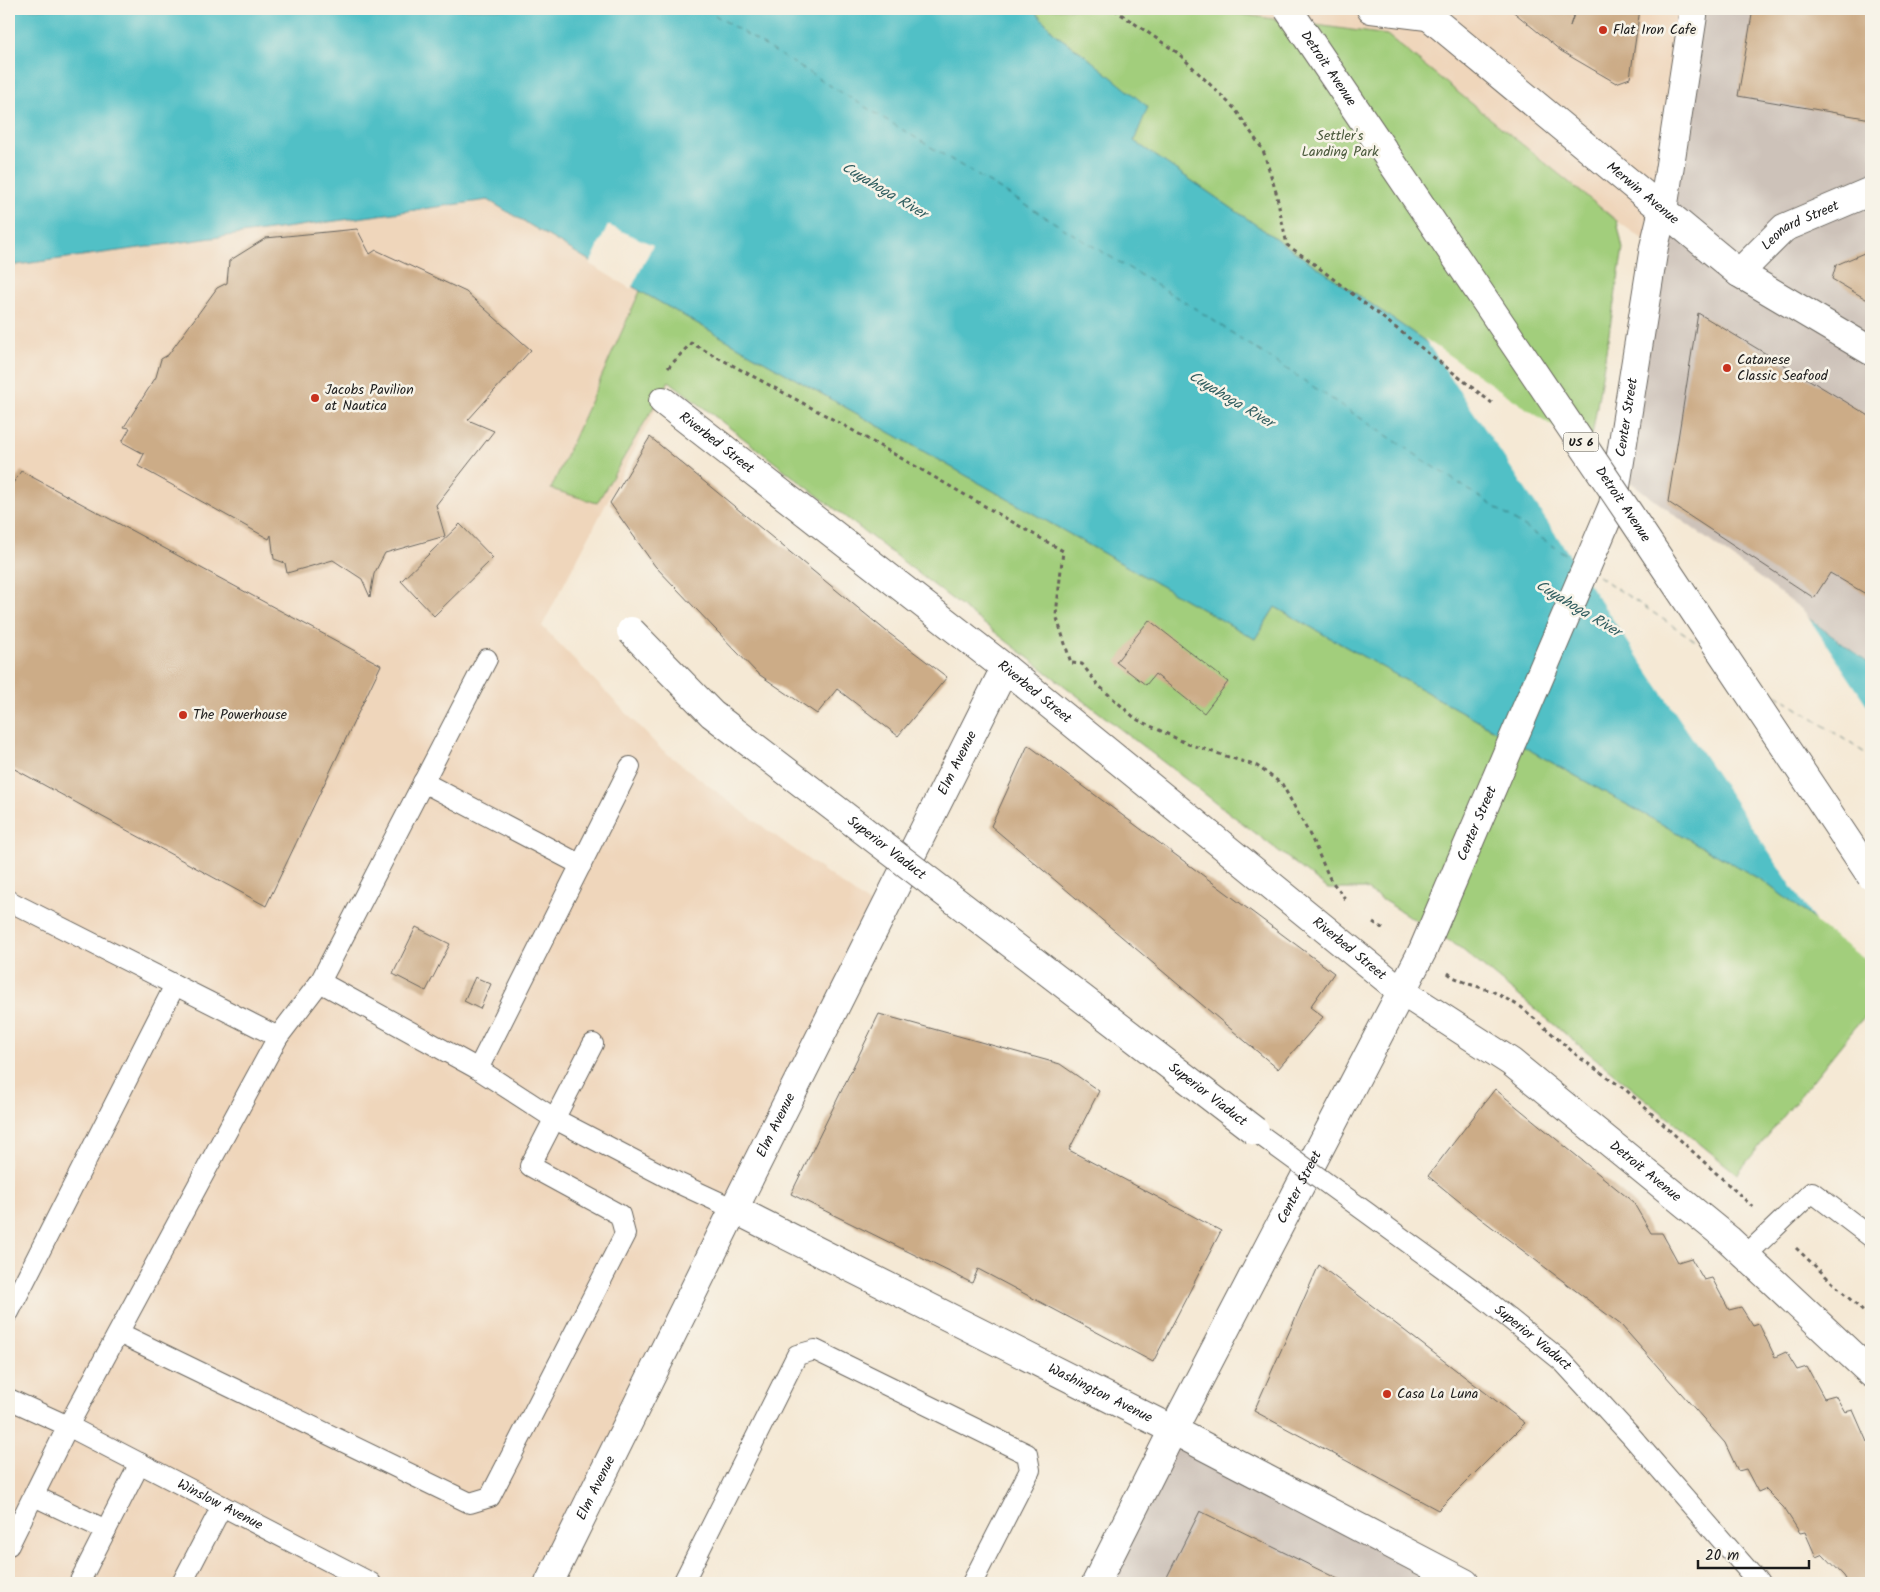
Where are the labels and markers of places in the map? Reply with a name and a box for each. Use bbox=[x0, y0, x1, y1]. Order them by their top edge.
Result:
place label: Flat Iron Cafe bbox=[1613, 19, 1697, 41]
marker: Flat Iron Cafe bbox=[1597, 24, 1609, 36]
place label: Catanese Classic Seafood bbox=[1737, 349, 1829, 387]
marker: Catanese Classic Seafood bbox=[1721, 362, 1733, 374]
place label: Jacobs Pavilion at Nautica bbox=[325, 379, 414, 417]
marker: Jacobs Pavilion at Nautica bbox=[309, 392, 321, 404]
place label: The Powerhouse bbox=[193, 704, 288, 726]
marker: The Powerhouse bbox=[177, 709, 189, 721]
place label: Casa La Luna bbox=[1397, 1383, 1478, 1405]
marker: Casa La Luna bbox=[1381, 1388, 1393, 1400]

